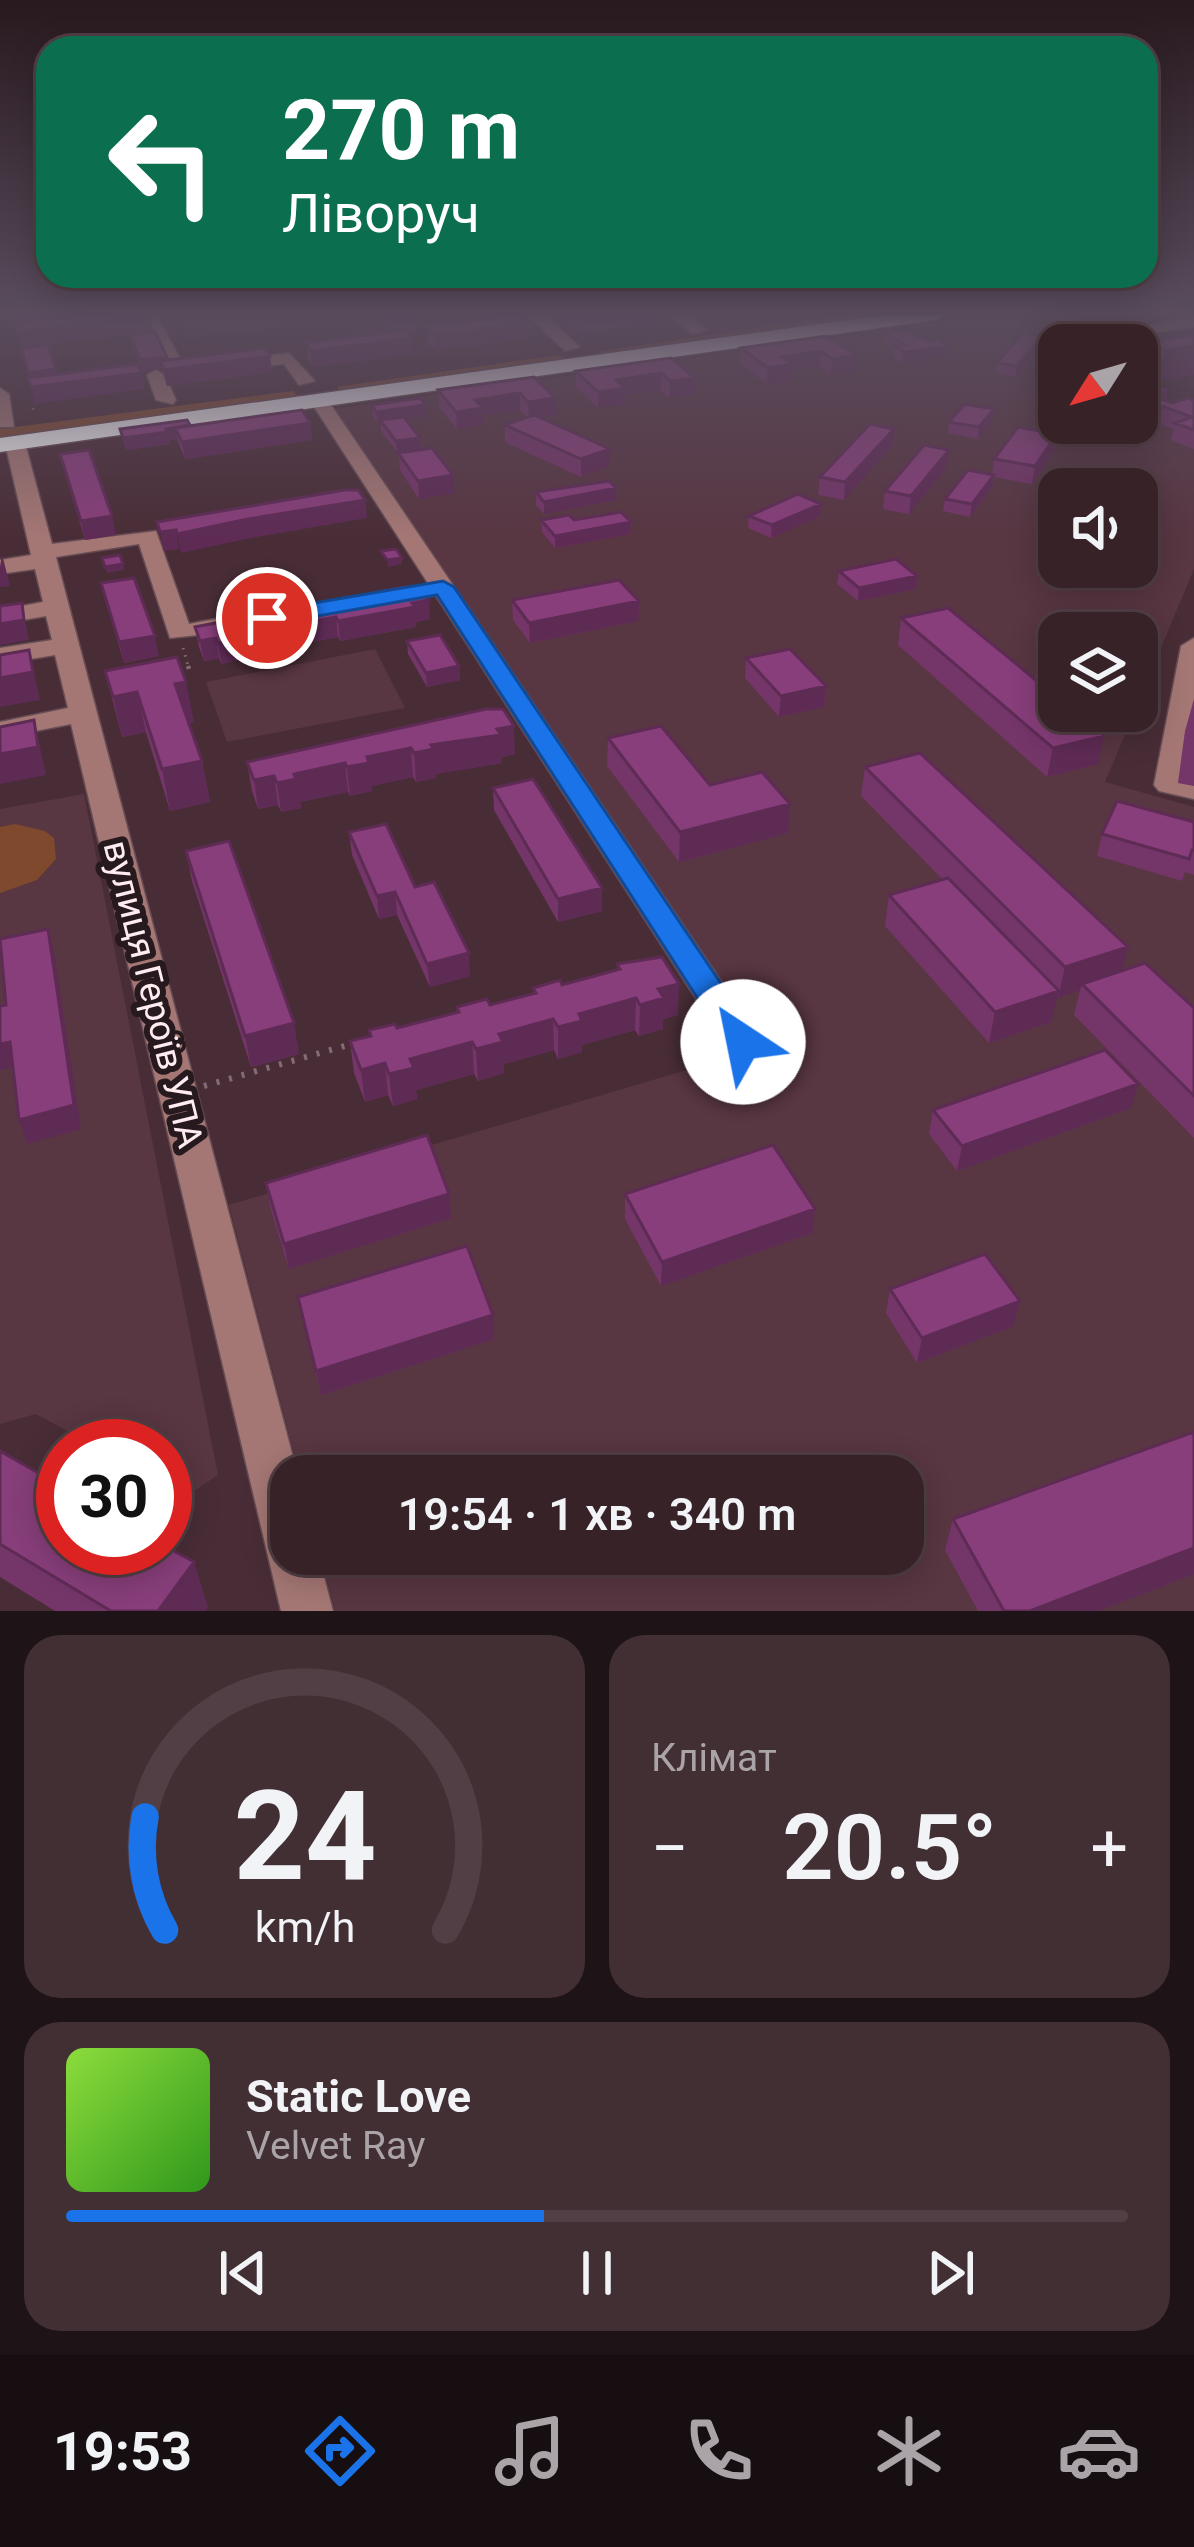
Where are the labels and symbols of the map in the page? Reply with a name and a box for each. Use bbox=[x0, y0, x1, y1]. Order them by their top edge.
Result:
north arrow bbox=[1038, 324, 1158, 444]
pin bbox=[216, 567, 318, 669]
street label: вулиця Героїв УПА bbox=[95, 836, 212, 1153]
position arrow bbox=[680, 979, 806, 1105]
speed limit sign: 30 bbox=[36, 1419, 192, 1575]

